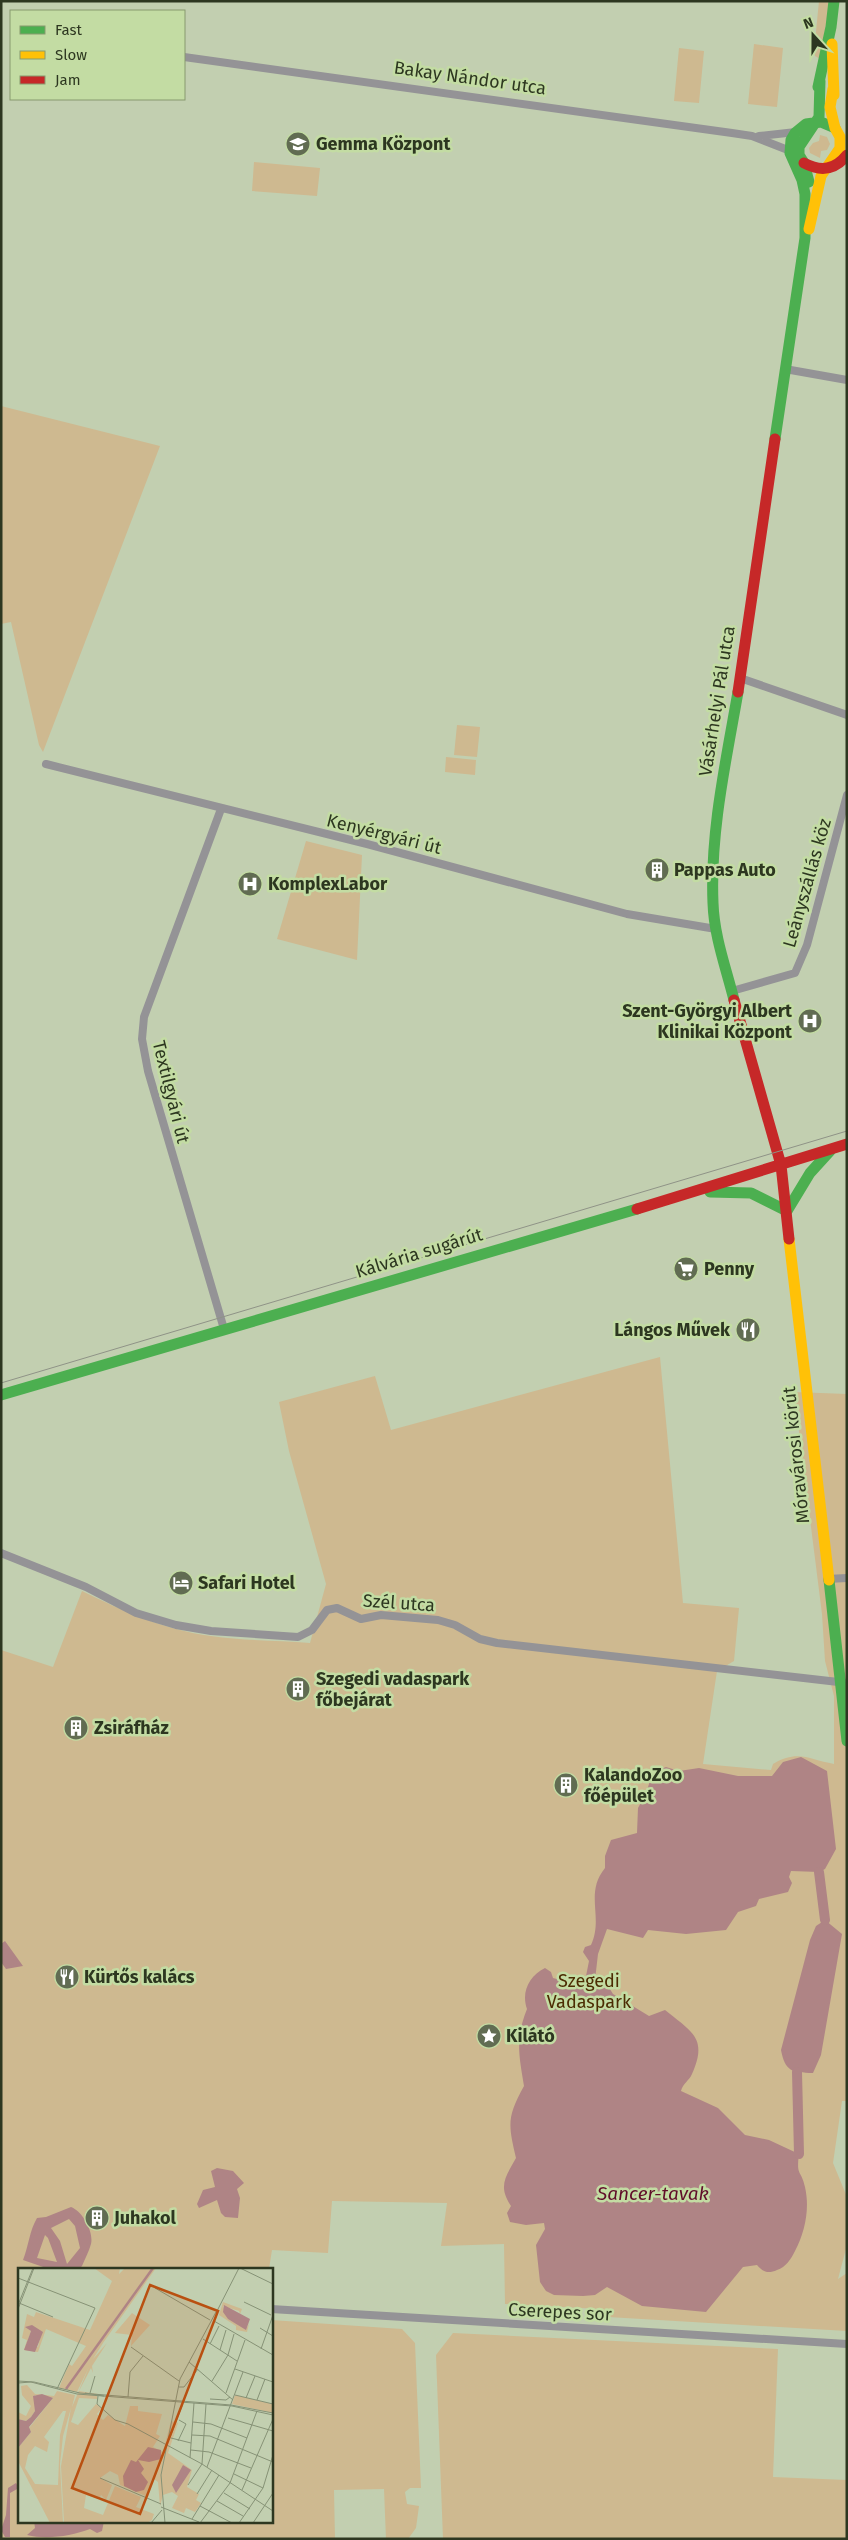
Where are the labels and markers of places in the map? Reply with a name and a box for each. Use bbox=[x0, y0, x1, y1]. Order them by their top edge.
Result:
school or university icon: Gemma Központ bbox=[285, 131, 311, 157]
place label: Gemma Központ bbox=[316, 133, 451, 155]
building icon: Pappas Auto bbox=[644, 857, 670, 883]
place label: Pappas Auto bbox=[674, 859, 776, 881]
hospital icon: KomplexLabor bbox=[237, 871, 263, 897]
place label: KomplexLabor bbox=[268, 873, 388, 895]
place label: Szent-Györgyi Albert Klinikai Központ bbox=[622, 1000, 793, 1043]
hospital icon: Szent-Györgyi Albert Klinikai Központ bbox=[797, 1008, 823, 1034]
supermarket icon: Penny bbox=[673, 1256, 699, 1282]
place label: Penny bbox=[704, 1258, 755, 1280]
restaurant icon: Lángos Művek bbox=[735, 1317, 761, 1343]
place label: Lángos Művek bbox=[614, 1319, 731, 1341]
hotel icon: Safari Hotel bbox=[168, 1570, 194, 1596]
place label: Safari Hotel bbox=[198, 1572, 296, 1594]
place label: Szegedi vadaspark főbejárat bbox=[316, 1668, 470, 1711]
building icon: Szegedi vadaspark főbejárat bbox=[285, 1676, 311, 1702]
building icon: Zsiráfház bbox=[63, 1715, 89, 1741]
place label: Zsiráfház bbox=[94, 1717, 169, 1739]
place label: KalandoZoo főépület bbox=[584, 1764, 682, 1807]
building icon: KalandoZoo főépület bbox=[553, 1772, 579, 1798]
restaurant icon: Kürtős kalács bbox=[54, 1964, 80, 1990]
place label: Kürtős kalács bbox=[84, 1966, 195, 1988]
place icon: Kilátó bbox=[476, 2023, 502, 2049]
place label: Kilátó bbox=[506, 2025, 555, 2047]
building icon: Juhakol bbox=[84, 2205, 110, 2231]
place label: Juhakol bbox=[113, 2207, 176, 2229]

